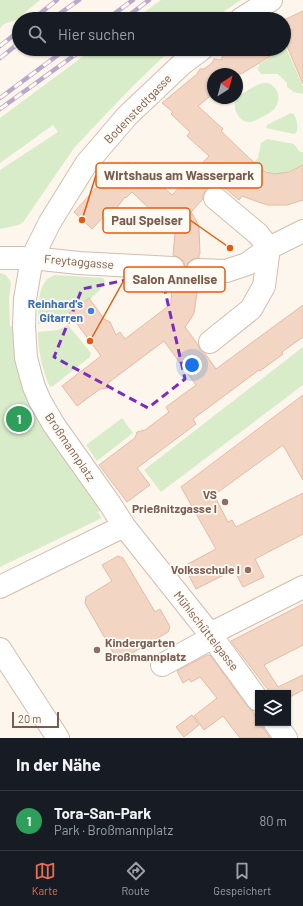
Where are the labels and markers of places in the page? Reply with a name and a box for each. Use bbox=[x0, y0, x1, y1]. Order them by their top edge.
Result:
callout: Wirtshaus am Wasserpark bbox=[96, 163, 262, 188]
callout: Paul Speiser bbox=[103, 208, 190, 233]
callout: Salon Annelise bbox=[124, 267, 225, 292]
place label: Reinhard's Gitarren bbox=[28, 296, 83, 324]
marker: Reinhard's Gitarren bbox=[86, 306, 96, 316]
pin: 1 bbox=[6, 404, 32, 434]
place label: VS Prießnitzgasse I bbox=[132, 487, 217, 515]
marker: VS Prießnitzgasse I bbox=[220, 497, 230, 507]
place label: Volksschule I bbox=[171, 562, 240, 576]
marker: Volksschule I bbox=[243, 565, 253, 575]
place label: Kindergarten Broßmannplatz bbox=[105, 635, 186, 663]
marker: Kindergarten Broßmannplatz bbox=[92, 645, 102, 655]

